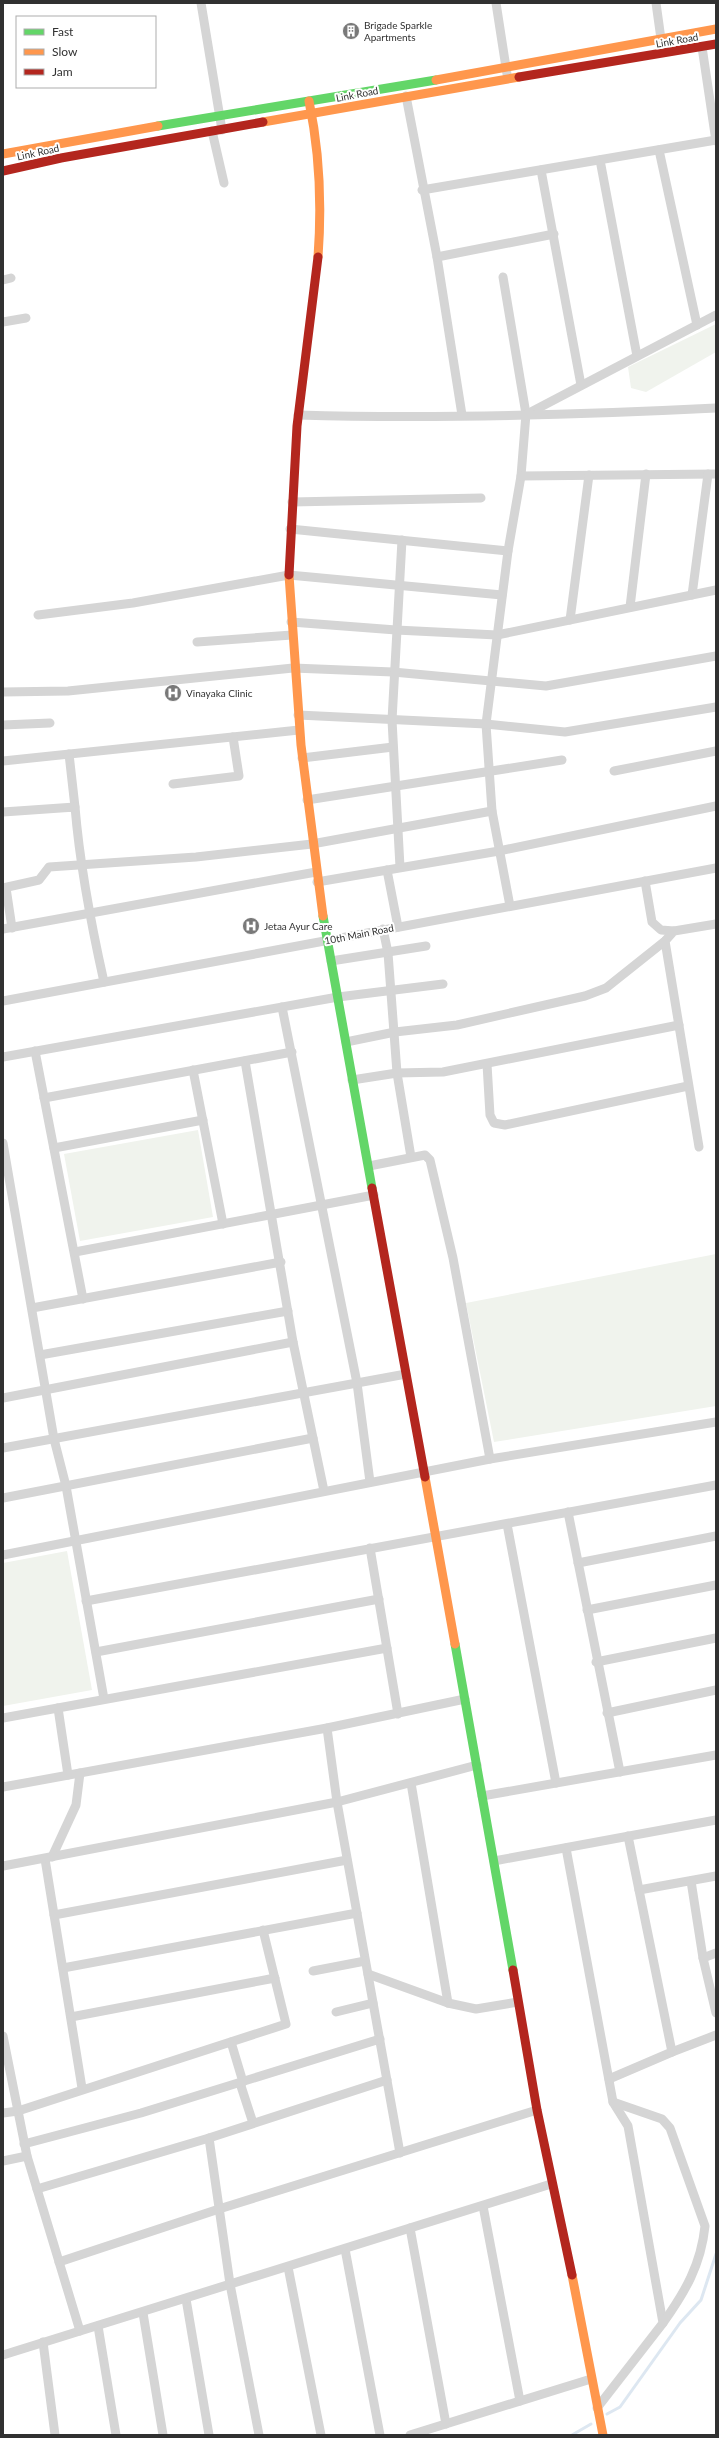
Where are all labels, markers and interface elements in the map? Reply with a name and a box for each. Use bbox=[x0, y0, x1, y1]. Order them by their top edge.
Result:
legend bbox=[16, 16, 156, 88]
place label: Brigade Sparkle Apartments bbox=[364, 19, 432, 43]
building icon: Brigade Sparkle Apartments bbox=[341, 21, 361, 41]
text: Fast bbox=[52, 24, 74, 39]
street label: Link Road bbox=[655, 30, 699, 50]
text: Slow bbox=[52, 44, 78, 59]
text: Jam bbox=[52, 64, 73, 79]
street label: Link Road bbox=[335, 84, 379, 104]
street label: Link Road bbox=[16, 142, 60, 162]
hospital icon: Vinayaka Clinic bbox=[163, 683, 183, 703]
place label: Vinayaka Clinic bbox=[186, 687, 253, 699]
hospital icon: Jetaa Ayur Care bbox=[241, 916, 261, 936]
place label: Jetaa Ayur Care bbox=[264, 920, 332, 932]
street label: 10th Main Road bbox=[323, 921, 395, 947]

